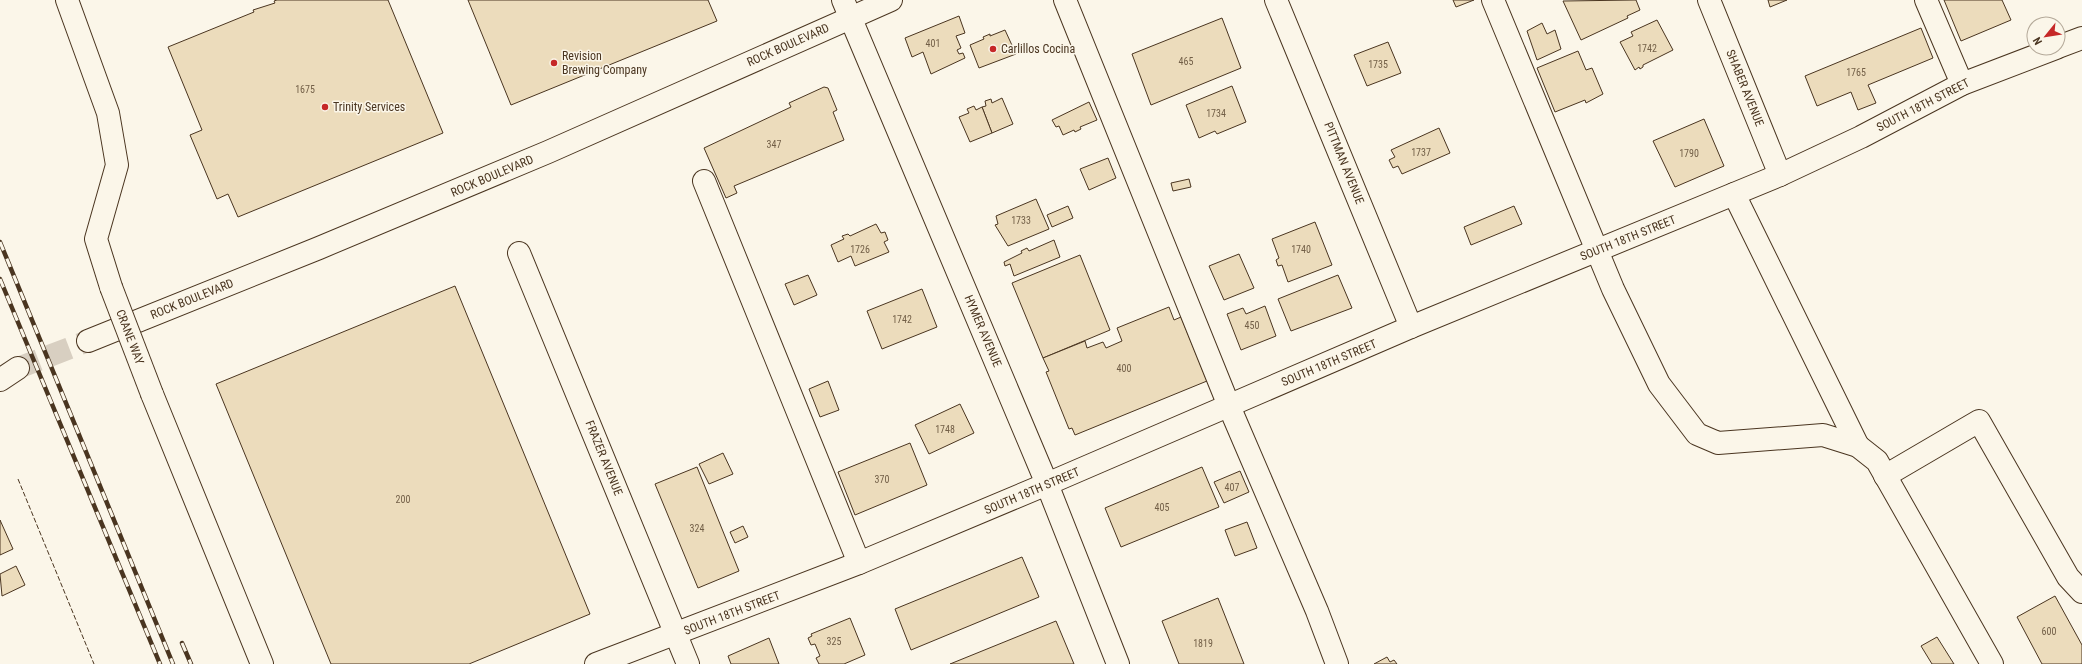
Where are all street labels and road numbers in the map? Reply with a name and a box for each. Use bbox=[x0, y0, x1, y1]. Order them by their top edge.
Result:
street label: ROCK BOULEVARD bbox=[745, 21, 831, 69]
street label: SHABER AVENUE bbox=[1723, 48, 1767, 128]
street label: SOUTH 18TH STREET bbox=[1874, 76, 1972, 134]
street label: PITTMAN AVENUE bbox=[1321, 120, 1367, 206]
street label: ROCK BOULEVARD bbox=[449, 152, 535, 200]
street label: SOUTH 18TH STREET bbox=[1578, 212, 1678, 264]
street label: ROCK BOULEVARD bbox=[148, 276, 236, 322]
street label: HYMER AVENUE bbox=[962, 293, 1004, 369]
street label: CRANE WAY bbox=[113, 308, 147, 367]
street label: SOUTH 18TH STREET bbox=[1279, 337, 1379, 389]
street label: FRAZER AVENUE bbox=[583, 418, 625, 498]
street label: SOUTH 18TH STREET bbox=[982, 465, 1082, 517]
street label: SOUTH 18TH STREET bbox=[682, 588, 782, 638]

